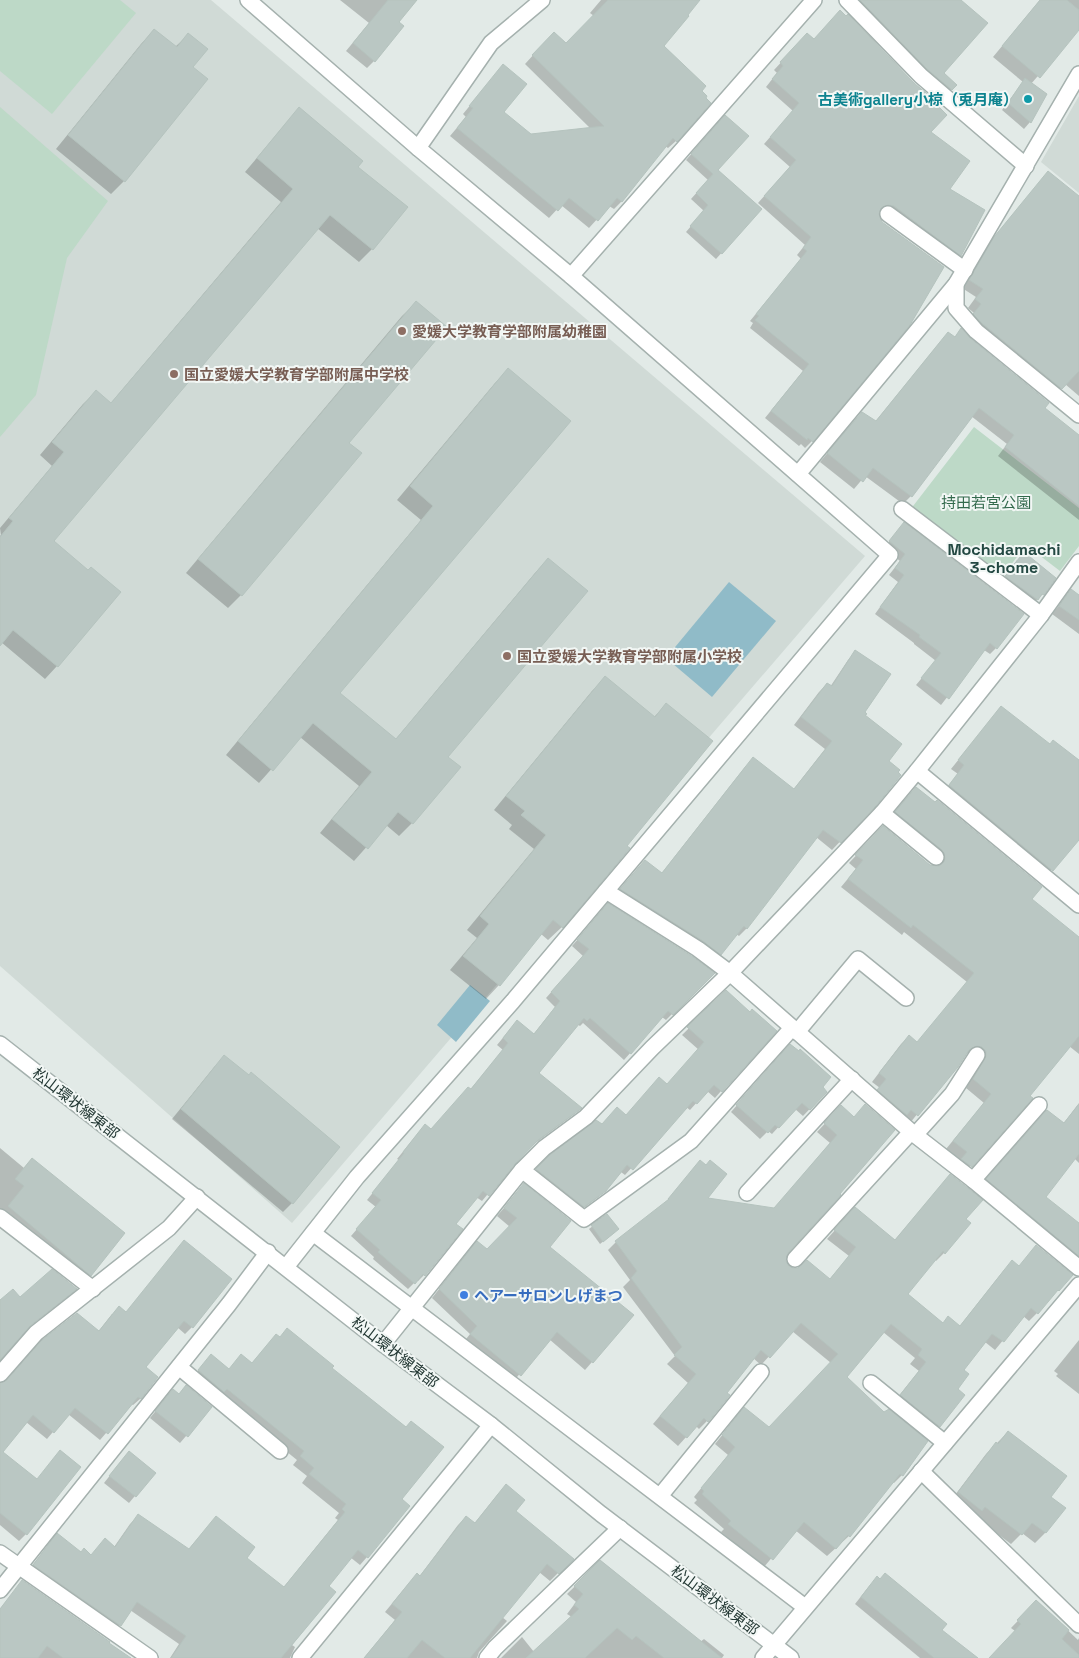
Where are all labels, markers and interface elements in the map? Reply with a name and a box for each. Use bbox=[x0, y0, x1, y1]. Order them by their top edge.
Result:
place label: 古美術gallery小椋（兎月庵） bbox=[818, 90, 1018, 109]
marker: 古美術gallery小椋（兎月庵） bbox=[1022, 93, 1034, 105]
place label: 愛媛大学教育学部附属幼稚園 bbox=[412, 322, 607, 341]
marker: 愛媛大学教育学部附属幼稚園 bbox=[396, 325, 408, 337]
place label: 国立愛媛大学教育学部附属中学校 bbox=[184, 365, 409, 384]
marker: 国立愛媛大学教育学部附属中学校 bbox=[168, 368, 180, 380]
park label: 持田若宮公園 bbox=[941, 493, 1031, 512]
district label: Mochidamachi 3-chome bbox=[947, 539, 1061, 578]
place label: 国立愛媛大学教育学部附属小学校 bbox=[517, 647, 742, 666]
marker: 国立愛媛大学教育学部附属小学校 bbox=[501, 650, 513, 662]
street label: 松山環状線東部 bbox=[29, 1063, 123, 1143]
place label: ヘアーサロンしげまつ bbox=[474, 1286, 623, 1305]
marker: ヘアーサロンしげまつ bbox=[458, 1289, 470, 1301]
street label: 松山環状線東部 bbox=[348, 1312, 442, 1392]
street label: 松山環状線東部 bbox=[667, 1561, 763, 1639]

